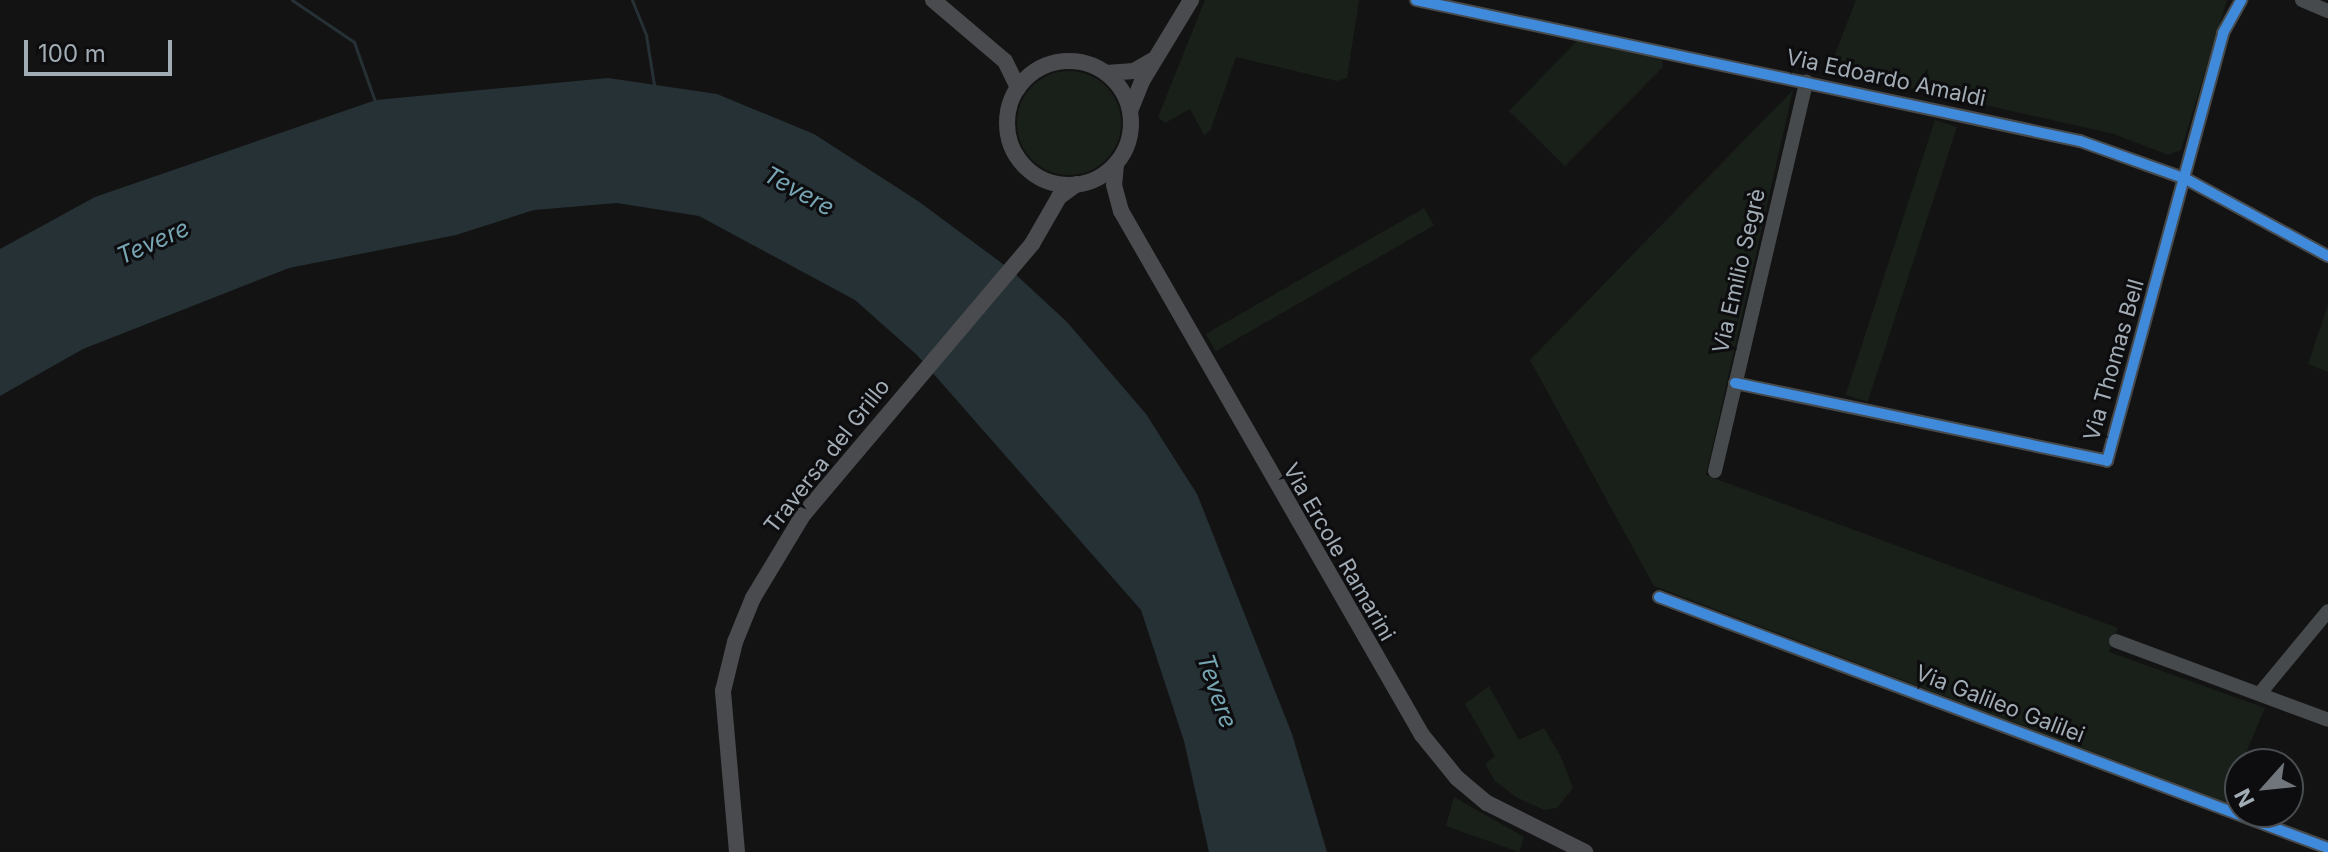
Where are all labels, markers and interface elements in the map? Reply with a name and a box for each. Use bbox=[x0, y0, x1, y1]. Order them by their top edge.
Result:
scale bar bbox=[28, 24, 176, 74]
text: 100 m bbox=[38, 39, 106, 68]
street label: Via Edoardo Amaldi bbox=[1784, 44, 1988, 112]
water label: Tevere bbox=[759, 160, 839, 222]
street label: Via Emilio Segrè bbox=[1707, 186, 1771, 356]
water label: Tevere bbox=[112, 213, 194, 271]
street label: Via Thomas Bell bbox=[2078, 276, 2150, 444]
street label: Traversa del Grillo bbox=[759, 374, 895, 538]
street label: Via Ercole Ramarini bbox=[1277, 459, 1401, 645]
water label: Tevere bbox=[1191, 650, 1243, 732]
street label: Via Galileo Galilei bbox=[1912, 660, 2088, 748]
north arrow bbox=[2224, 748, 2304, 828]
text: N bbox=[2229, 785, 2260, 811]

